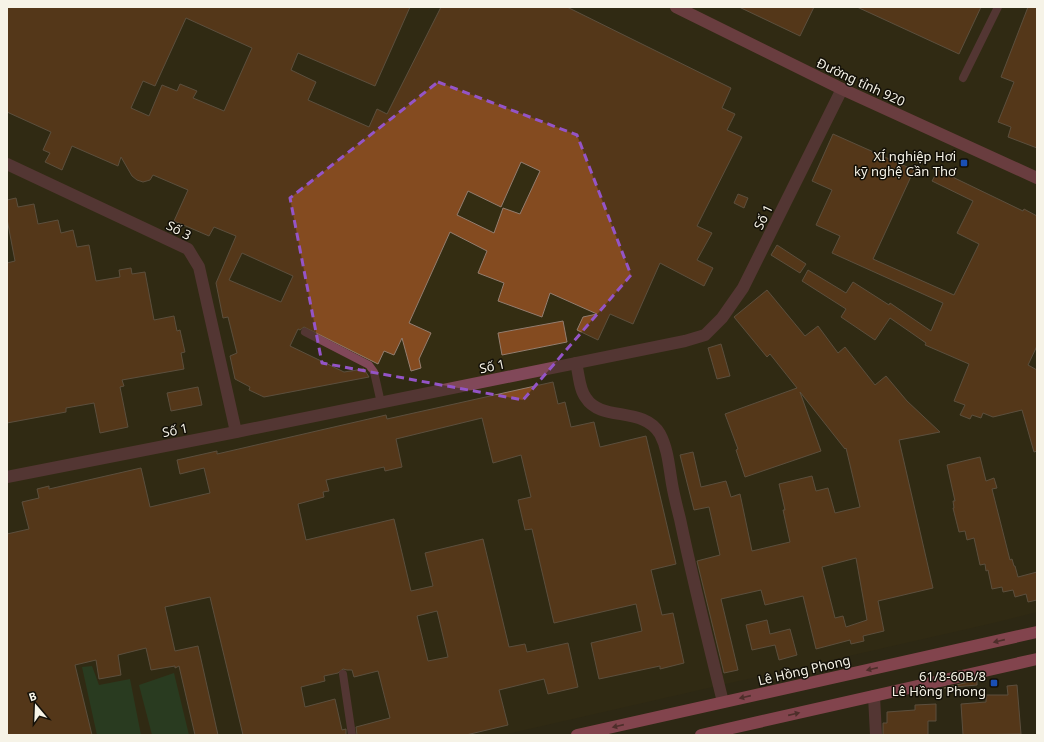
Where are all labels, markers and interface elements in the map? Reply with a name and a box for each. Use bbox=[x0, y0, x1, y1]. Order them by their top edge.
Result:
street label: Đường tỉnh 920 bbox=[814, 54, 908, 110]
place label: XÍ nghiệp Hơi kỹ nghệ Cần Thơ bbox=[854, 147, 957, 180]
marker: XÍ nghiệp Hơi kỹ nghệ Cần Thơ bbox=[959, 158, 969, 168]
street label: Số 1 bbox=[749, 201, 777, 233]
street label: Số 3 bbox=[163, 216, 195, 244]
street label: Số 1 bbox=[477, 355, 507, 377]
street label: Số 1 bbox=[161, 419, 189, 441]
one-way arrow bbox=[993, 638, 1005, 644]
street label: Lê Hồng Phong bbox=[756, 651, 852, 689]
one-way arrow bbox=[866, 667, 878, 673]
place label: 61/8-60B/8 Lê Hồng Phong bbox=[892, 667, 986, 700]
marker: 61/8-60B/8 Lê Hồng Phong bbox=[989, 678, 999, 688]
north arrow bbox=[16, 686, 56, 726]
text: B bbox=[27, 688, 38, 704]
one-way arrow bbox=[739, 695, 751, 701]
one-way arrow bbox=[788, 711, 800, 717]
one-way arrow bbox=[612, 723, 624, 729]

